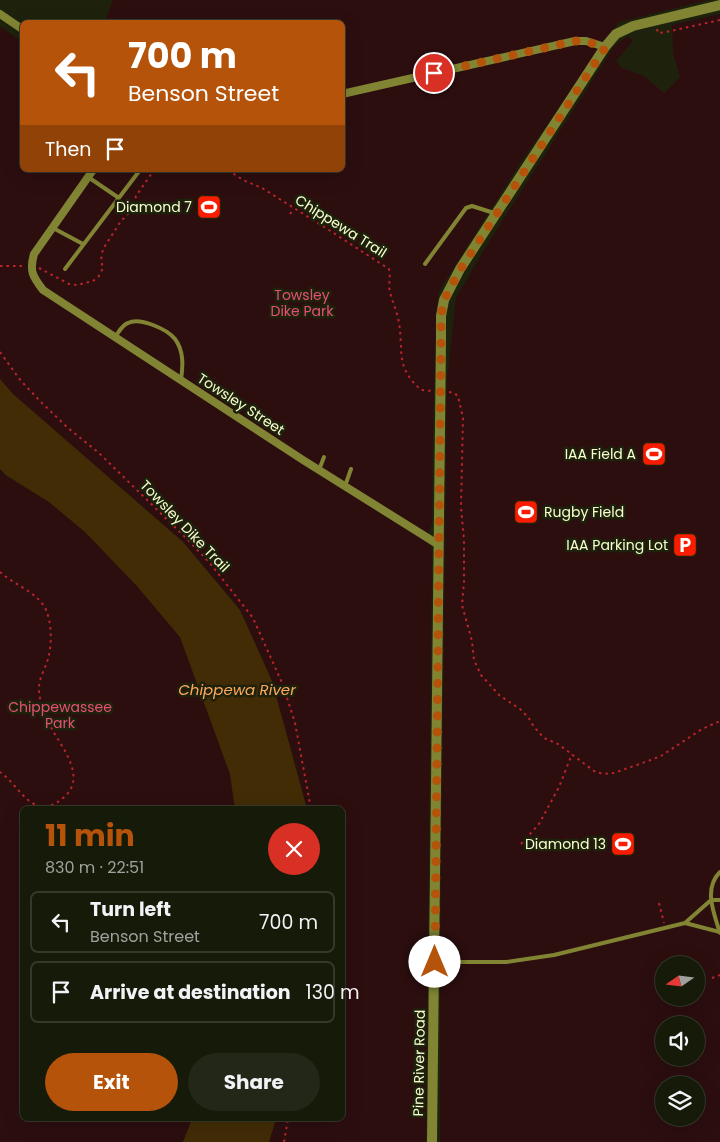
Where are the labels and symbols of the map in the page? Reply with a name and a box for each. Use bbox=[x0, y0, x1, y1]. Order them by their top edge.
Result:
pin bbox=[413, 52, 455, 94]
street label: Chippewa Trail bbox=[291, 190, 391, 262]
sports icon: Diamond 7 bbox=[196, 194, 222, 220]
place label: Diamond 7 bbox=[116, 197, 192, 217]
park label: Towsley Dike Park bbox=[271, 285, 334, 321]
street label: Towsley Street bbox=[194, 368, 288, 440]
sports icon: IAA Field A bbox=[641, 441, 667, 467]
place label: IAA Field A bbox=[565, 444, 636, 464]
street label: Towsley Dike Trail bbox=[136, 475, 234, 577]
sports icon: Rugby Field bbox=[513, 499, 539, 525]
place label: Rugby Field bbox=[544, 502, 624, 522]
parking icon: IAA Parking Lot bbox=[672, 532, 698, 558]
place label: IAA Parking Lot bbox=[566, 535, 668, 555]
water label: Chippewa River bbox=[178, 679, 296, 700]
park label: Chippewassee Park bbox=[8, 697, 112, 733]
sports icon: Diamond 13 bbox=[610, 831, 636, 857]
place label: Diamond 13 bbox=[525, 834, 606, 854]
position arrow bbox=[408, 935, 460, 987]
north arrow bbox=[655, 956, 705, 1006]
street label: Pine River Road bbox=[408, 1009, 430, 1117]

